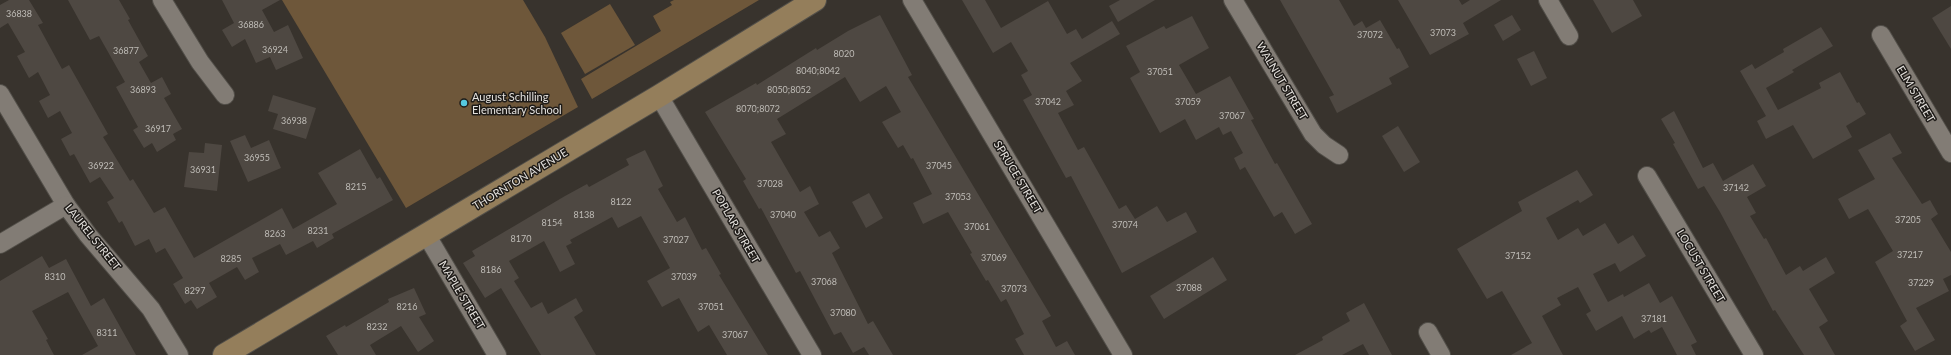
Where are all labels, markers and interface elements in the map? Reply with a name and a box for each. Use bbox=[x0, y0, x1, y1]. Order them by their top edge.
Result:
house number: 36838 bbox=[6, 8, 32, 19]
house number: 36886 bbox=[238, 19, 264, 30]
house number: 37073 bbox=[1430, 27, 1456, 38]
house number: 37072 bbox=[1357, 29, 1383, 40]
street label: WALNUT STREET bbox=[1254, 40, 1311, 122]
house number: 36924 bbox=[262, 44, 288, 55]
house number: 36877 bbox=[113, 45, 139, 56]
house number: 8020 bbox=[834, 48, 854, 59]
street label: ELM STREET bbox=[1894, 63, 1939, 125]
house number: 8040;8042 bbox=[796, 65, 840, 76]
house number: 37051 bbox=[1147, 66, 1173, 77]
house number: 36893 bbox=[130, 84, 156, 95]
house number: 8050;8052 bbox=[767, 84, 811, 95]
place label: August Schilling Elementary School bbox=[472, 90, 562, 116]
house number: 37042 bbox=[1035, 96, 1061, 107]
house number: 37059 bbox=[1175, 96, 1201, 107]
marker: August Schilling Elementary School bbox=[459, 98, 469, 108]
house number: 8070;8072 bbox=[736, 103, 780, 114]
house number: 37067 bbox=[1219, 110, 1245, 121]
house number: 36938 bbox=[281, 115, 307, 126]
house number: 36917 bbox=[145, 123, 171, 134]
street label: SPRUCE STREET bbox=[992, 138, 1046, 216]
street label: THORNTON AVENUE bbox=[470, 145, 569, 212]
house number: 36955 bbox=[244, 152, 270, 163]
house number: 36922 bbox=[88, 160, 114, 171]
house number: 37045 bbox=[926, 160, 952, 171]
house number: 36931 bbox=[190, 164, 216, 175]
house number: 37028 bbox=[757, 178, 783, 189]
house number: 8215 bbox=[346, 181, 366, 192]
house number: 37142 bbox=[1723, 182, 1749, 193]
street label: POPLAR STREET bbox=[710, 186, 763, 266]
house number: 37053 bbox=[945, 191, 971, 202]
house number: 8122 bbox=[611, 196, 631, 207]
street label: LAUREL STREET bbox=[63, 201, 124, 273]
house number: 8138 bbox=[574, 209, 594, 220]
house number: 37040 bbox=[770, 209, 796, 220]
house number: 37205 bbox=[1895, 214, 1921, 225]
house number: 8154 bbox=[542, 217, 562, 228]
house number: 37074 bbox=[1112, 219, 1138, 230]
house number: 37061 bbox=[964, 221, 990, 232]
house number: 8231 bbox=[308, 225, 328, 236]
street label: LOCUST STREET bbox=[1674, 227, 1729, 305]
house number: 8263 bbox=[265, 228, 285, 239]
house number: 8170 bbox=[511, 233, 531, 244]
house number: 37027 bbox=[663, 234, 689, 245]
house number: 37217 bbox=[1897, 249, 1923, 260]
house number: 37152 bbox=[1505, 250, 1531, 261]
house number: 37069 bbox=[981, 252, 1007, 263]
house number: 8285 bbox=[221, 253, 241, 264]
street label: MAPLE STREET bbox=[437, 258, 488, 332]
house number: 8186 bbox=[481, 264, 501, 275]
house number: 8310 bbox=[45, 271, 65, 282]
house number: 37039 bbox=[671, 271, 697, 282]
house number: 37068 bbox=[811, 276, 837, 287]
house number: 37229 bbox=[1908, 277, 1934, 288]
house number: 37088 bbox=[1176, 282, 1202, 293]
house number: 37073 bbox=[1001, 283, 1027, 294]
house number: 8297 bbox=[185, 285, 205, 296]
house number: 8216 bbox=[397, 301, 417, 312]
house number: 37051 bbox=[698, 301, 724, 312]
house number: 37080 bbox=[830, 307, 856, 318]
house number: 37181 bbox=[1641, 313, 1667, 324]
house number: 8232 bbox=[367, 321, 387, 332]
house number: 8311 bbox=[97, 327, 117, 338]
house number: 37067 bbox=[722, 329, 748, 340]

